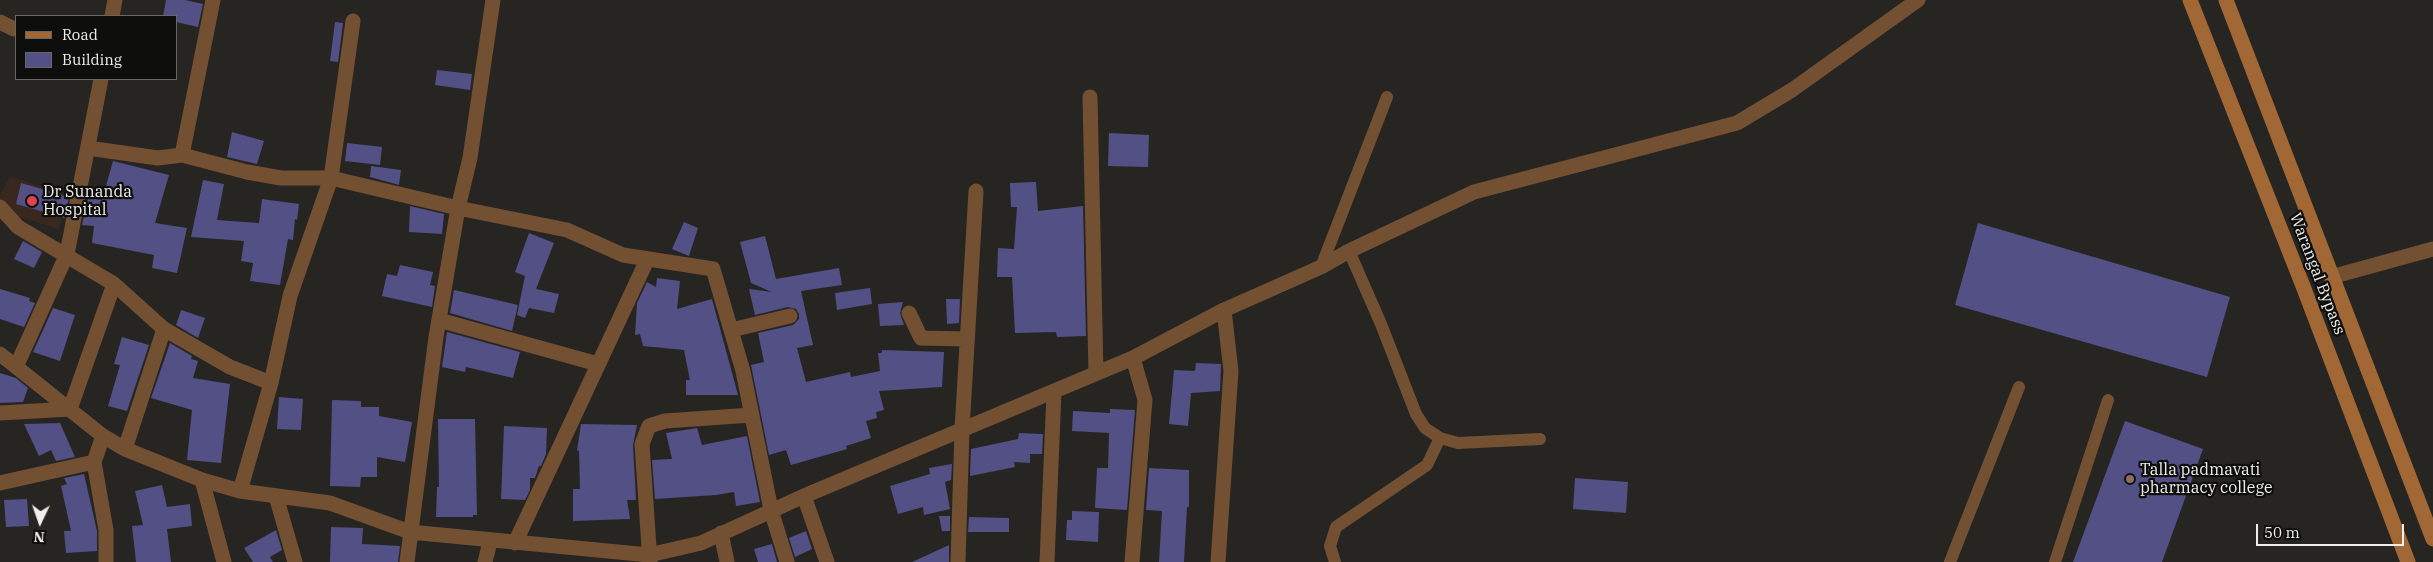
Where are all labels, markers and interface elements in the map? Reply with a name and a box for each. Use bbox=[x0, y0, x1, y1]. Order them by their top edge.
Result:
legend bbox=[15, 15, 178, 80]
text: Road bbox=[62, 25, 98, 44]
text: Building bbox=[62, 50, 122, 69]
place label: Dr Sunanda Hospital bbox=[43, 182, 132, 220]
marker: Dr Sunanda Hospital bbox=[25, 194, 39, 208]
street label: Warangal Bypass bbox=[2285, 211, 2349, 337]
place label: Talla padmavati pharmacy college bbox=[2140, 460, 2273, 498]
marker: Talla padmavati pharmacy college bbox=[2124, 473, 2136, 485]
north arrow bbox=[15, 497, 65, 547]
scale bar bbox=[2258, 514, 2406, 546]
text: 50 m bbox=[2264, 523, 2300, 542]
text: N bbox=[33, 528, 45, 546]

